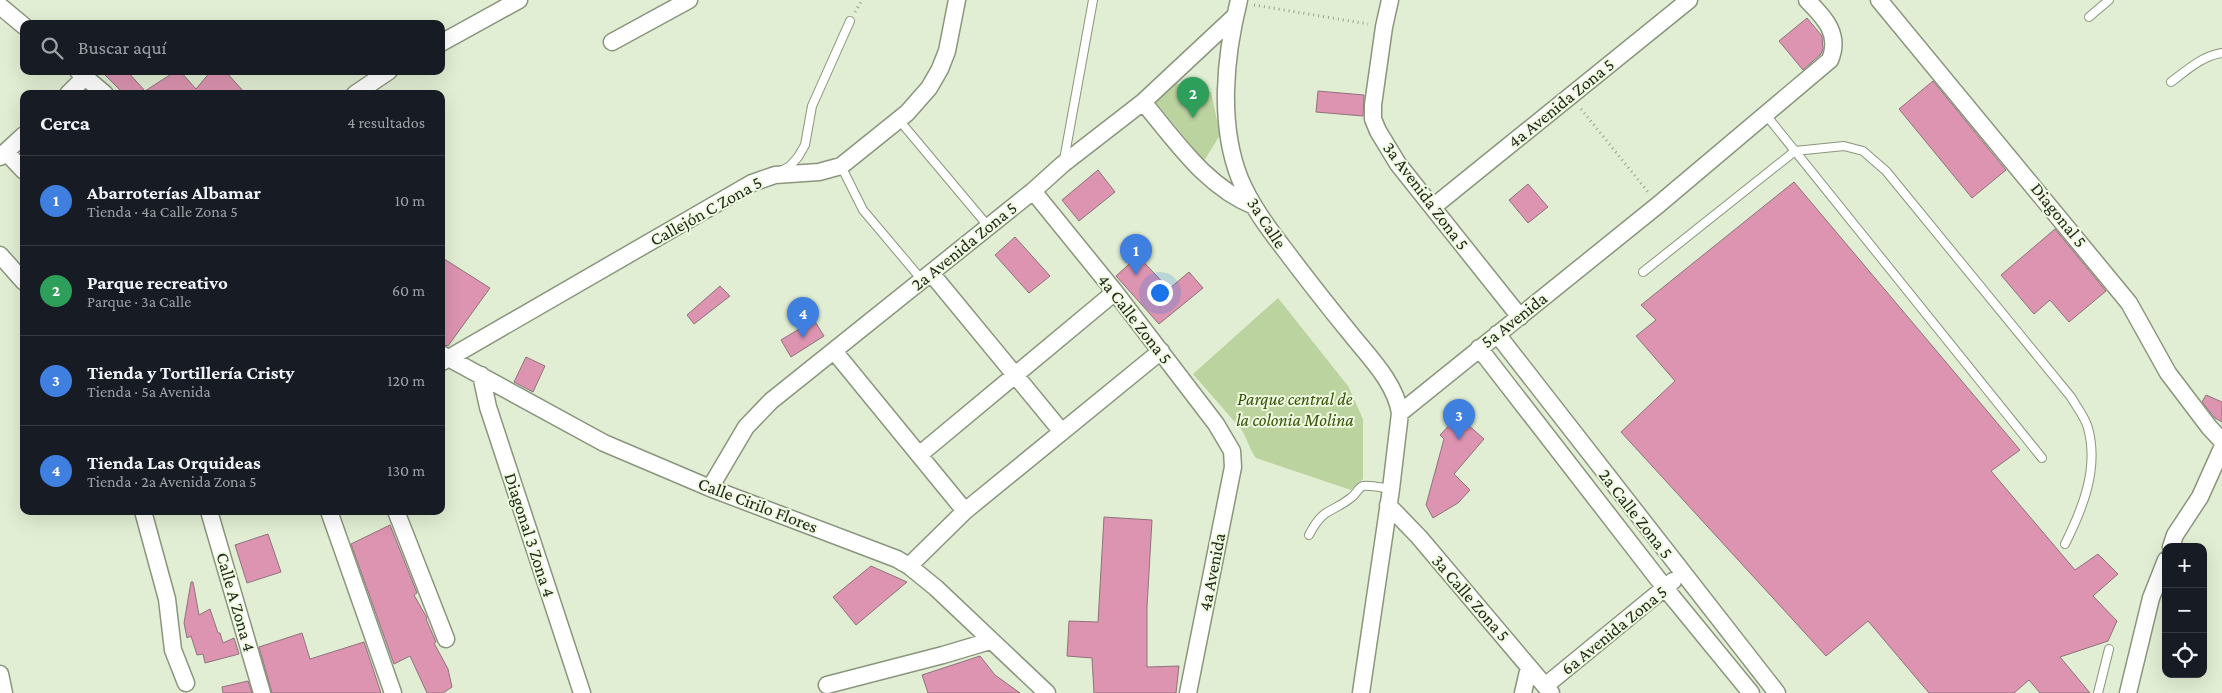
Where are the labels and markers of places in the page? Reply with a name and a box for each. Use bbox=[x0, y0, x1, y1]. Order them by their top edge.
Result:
pin: 2 bbox=[1177, 77, 1209, 118]
pin: 1 bbox=[1120, 234, 1152, 275]
pin: 4 bbox=[787, 297, 819, 338]
pin: 3 bbox=[1443, 399, 1475, 440]

